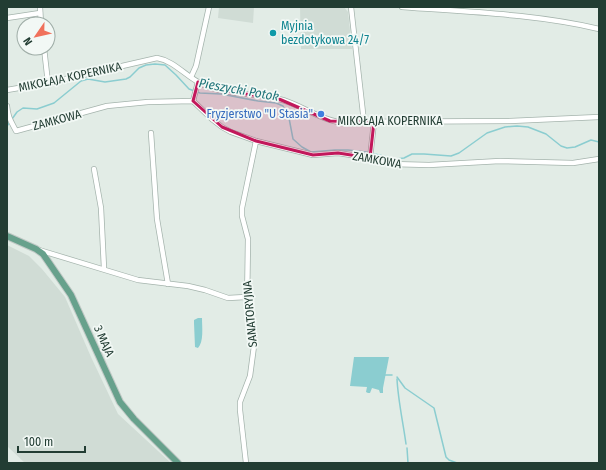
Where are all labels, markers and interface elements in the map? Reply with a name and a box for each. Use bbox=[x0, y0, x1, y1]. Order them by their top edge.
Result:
north arrow bbox=[16, 16, 56, 56]
place label: Myjnia bezdotykowa 24/7 bbox=[281, 19, 369, 47]
marker: Myjnia bezdotykowa 24/7 bbox=[268, 28, 278, 38]
text: N bbox=[21, 35, 35, 48]
street label: MIKOŁAJA KOPERNIKA bbox=[17, 59, 123, 95]
water label: Pieszycki Potok bbox=[198, 75, 281, 104]
street label: ZAMKOWA bbox=[31, 107, 83, 133]
place label: Fryzjerstwo "U Stasia" bbox=[206, 107, 313, 121]
marker: Fryzjerstwo "U Stasia" bbox=[316, 109, 326, 119]
street label: MIKOŁAJA KOPERNIKA bbox=[338, 114, 443, 128]
street label: ZAMKOWA bbox=[351, 149, 403, 171]
street label: SANATORYJNA bbox=[240, 279, 260, 348]
street label: 3 MAJA bbox=[91, 323, 117, 359]
scale bar bbox=[18, 428, 85, 454]
text: 100 m bbox=[24, 435, 53, 449]

